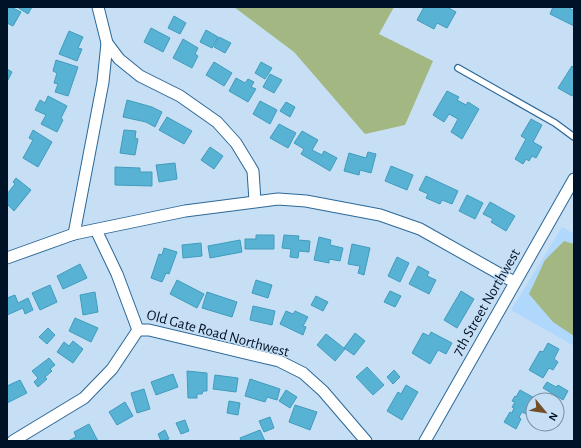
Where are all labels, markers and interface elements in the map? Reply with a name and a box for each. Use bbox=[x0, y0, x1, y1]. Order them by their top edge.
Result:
street label: 7th Street Northwest bbox=[450, 246, 523, 358]
street label: Old Gate Road Northwest bbox=[145, 307, 291, 360]
north arrow bbox=[525, 392, 565, 432]
text: N bbox=[547, 411, 560, 423]

